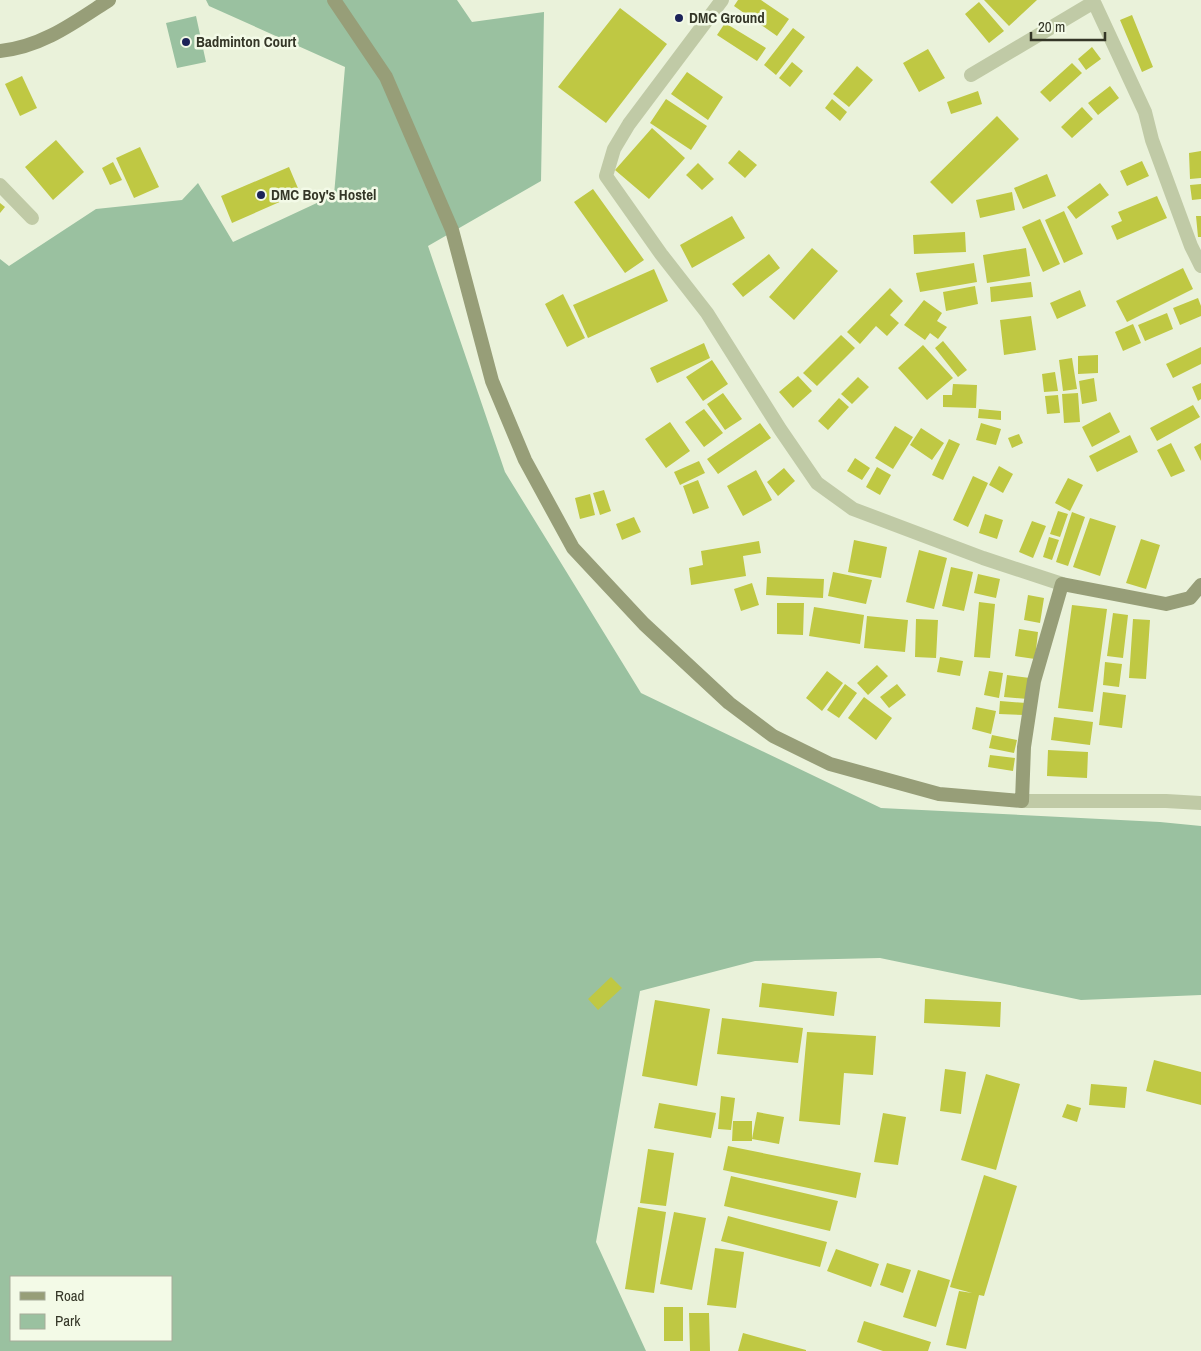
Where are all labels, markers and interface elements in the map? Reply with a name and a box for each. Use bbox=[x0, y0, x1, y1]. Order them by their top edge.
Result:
place label: DMC Ground bbox=[689, 7, 765, 28]
scale bar bbox=[1031, 10, 1105, 42]
marker: DMC Ground bbox=[673, 12, 685, 24]
text: 20 m bbox=[1038, 16, 1065, 37]
place label: Badminton Court bbox=[196, 31, 296, 52]
marker: Badminton Court bbox=[180, 36, 192, 48]
place label: DMC Boy's Hostel bbox=[271, 184, 376, 205]
marker: DMC Boy's Hostel bbox=[255, 189, 267, 201]
legend bbox=[10, 1276, 172, 1341]
text: Road bbox=[55, 1285, 84, 1306]
text: Park bbox=[55, 1310, 81, 1331]

